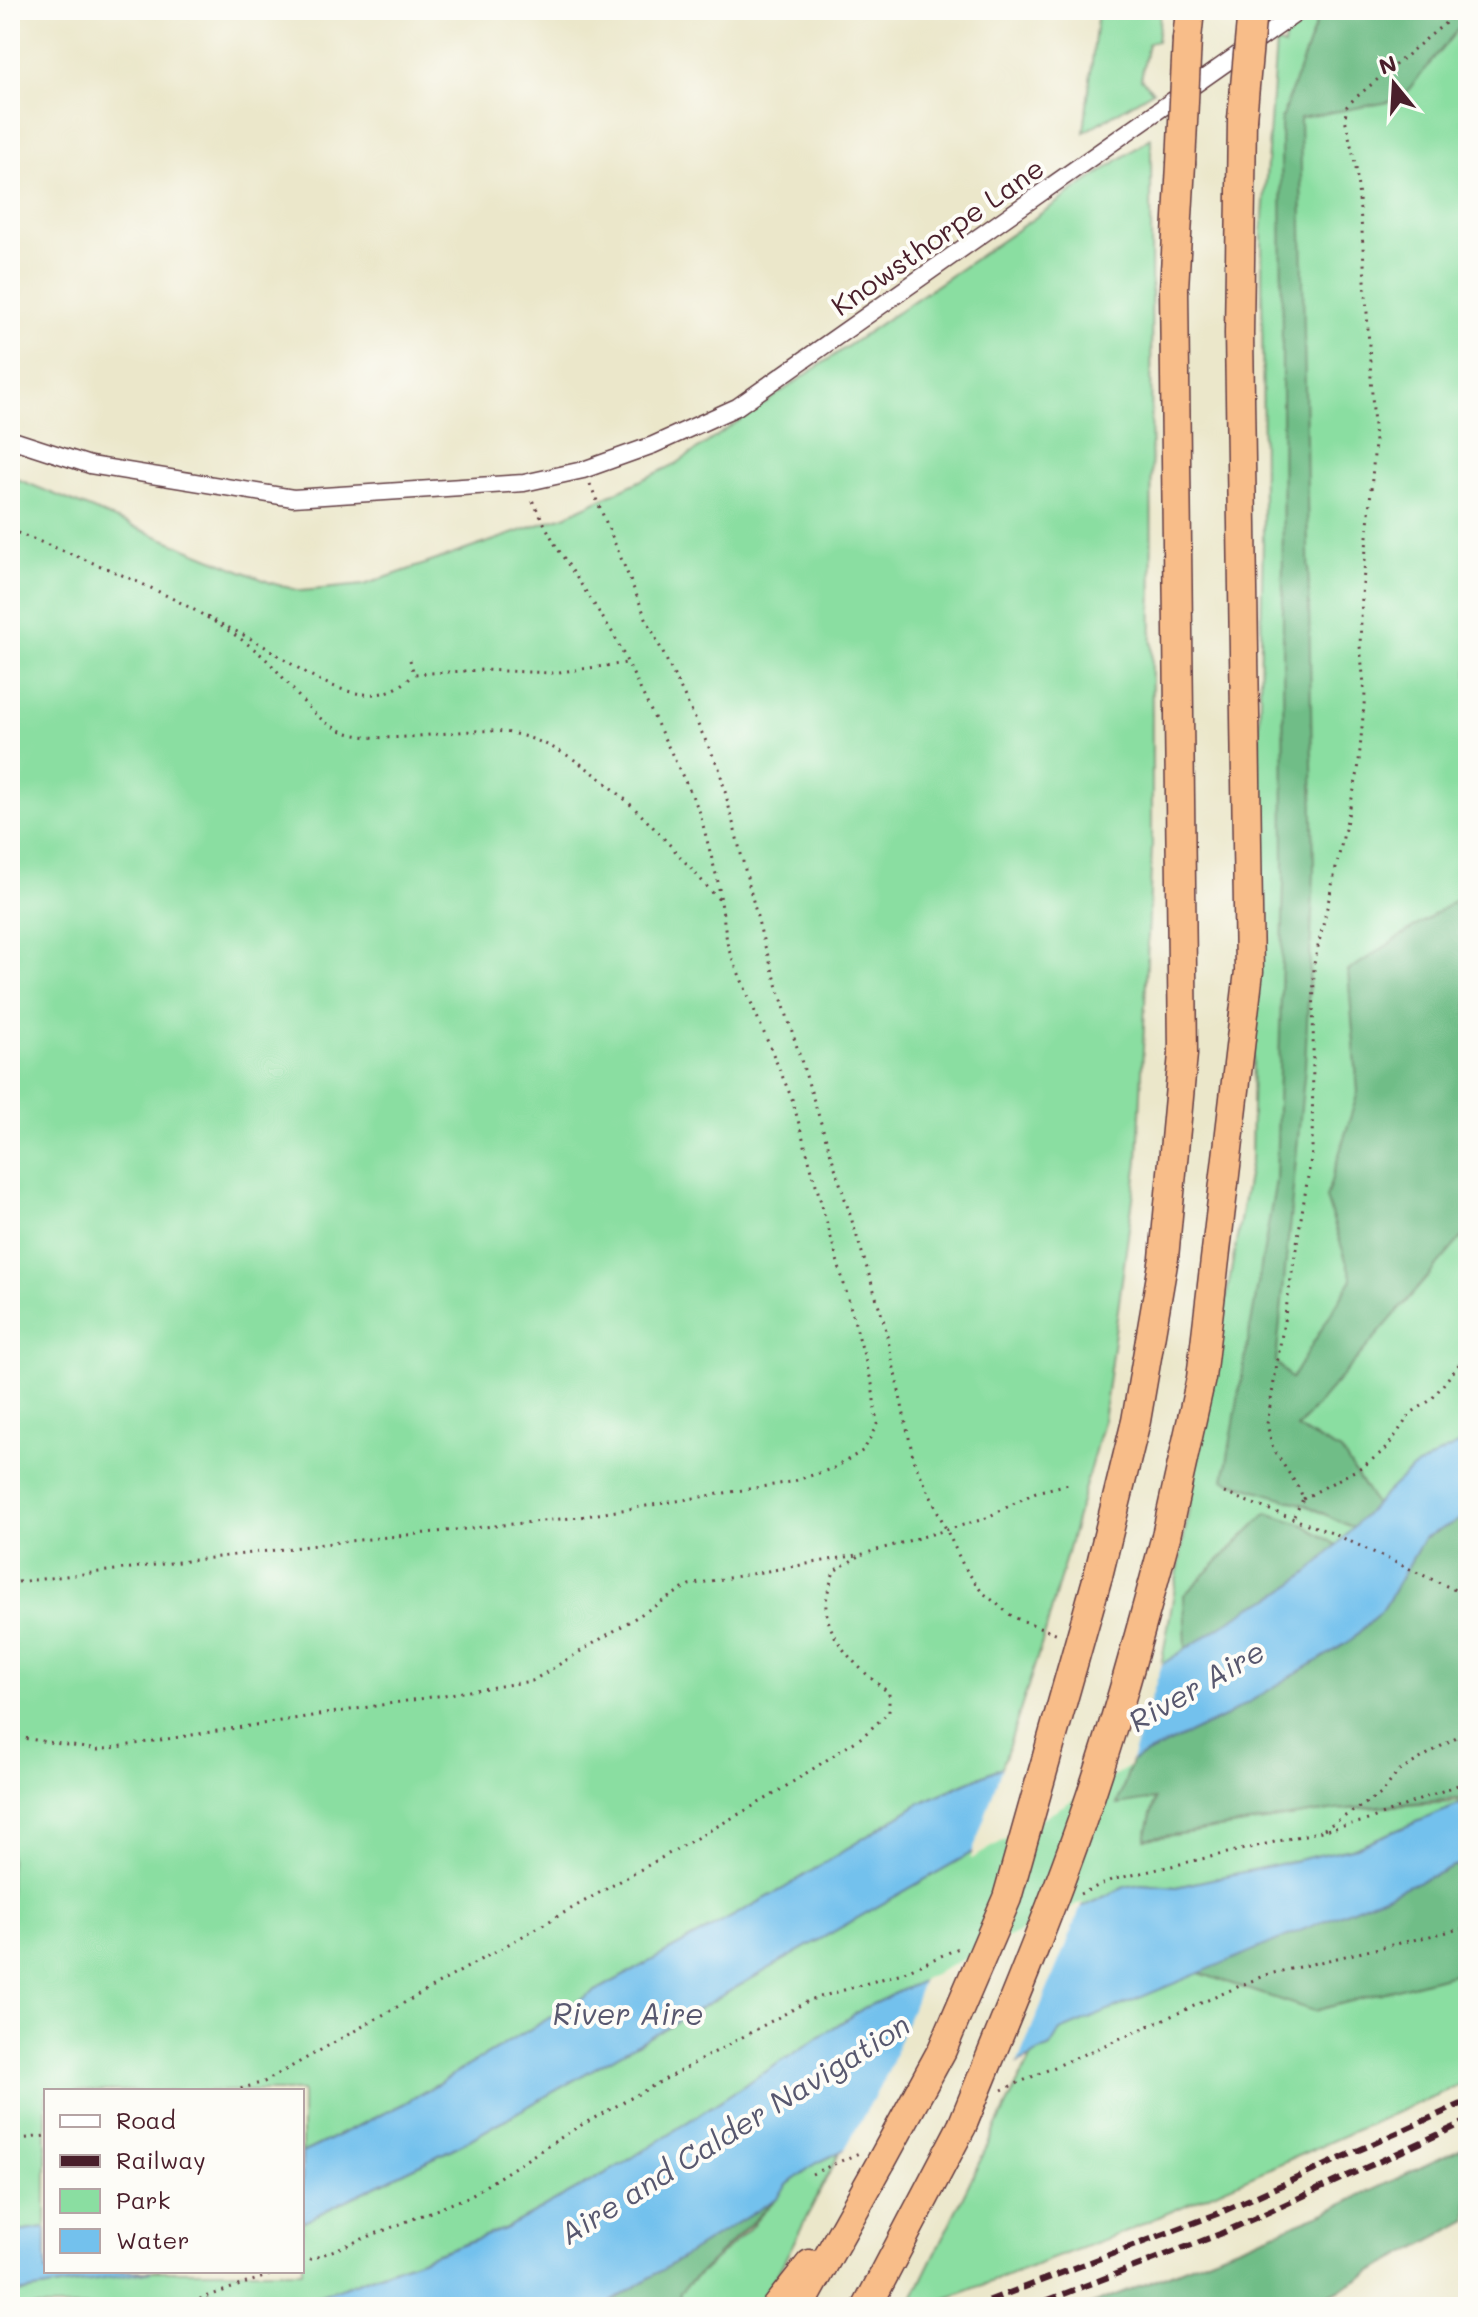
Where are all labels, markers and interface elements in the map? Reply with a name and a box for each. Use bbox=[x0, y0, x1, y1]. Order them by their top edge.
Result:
north arrow bbox=[1354, 44, 1434, 124]
text: N bbox=[1375, 48, 1400, 81]
street label: Knowsthorpe Lane bbox=[824, 149, 1050, 323]
water label: River Aire bbox=[1121, 1630, 1271, 1740]
water label: River Aire bbox=[552, 1993, 704, 2033]
water label: Aire and Calder Navigation bbox=[551, 2004, 917, 2252]
legend bbox=[44, 2089, 304, 2273]
text: Road bbox=[116, 2104, 176, 2135]
text: Railway bbox=[116, 2144, 206, 2175]
text: Park bbox=[116, 2184, 170, 2215]
text: Water bbox=[116, 2224, 190, 2255]

